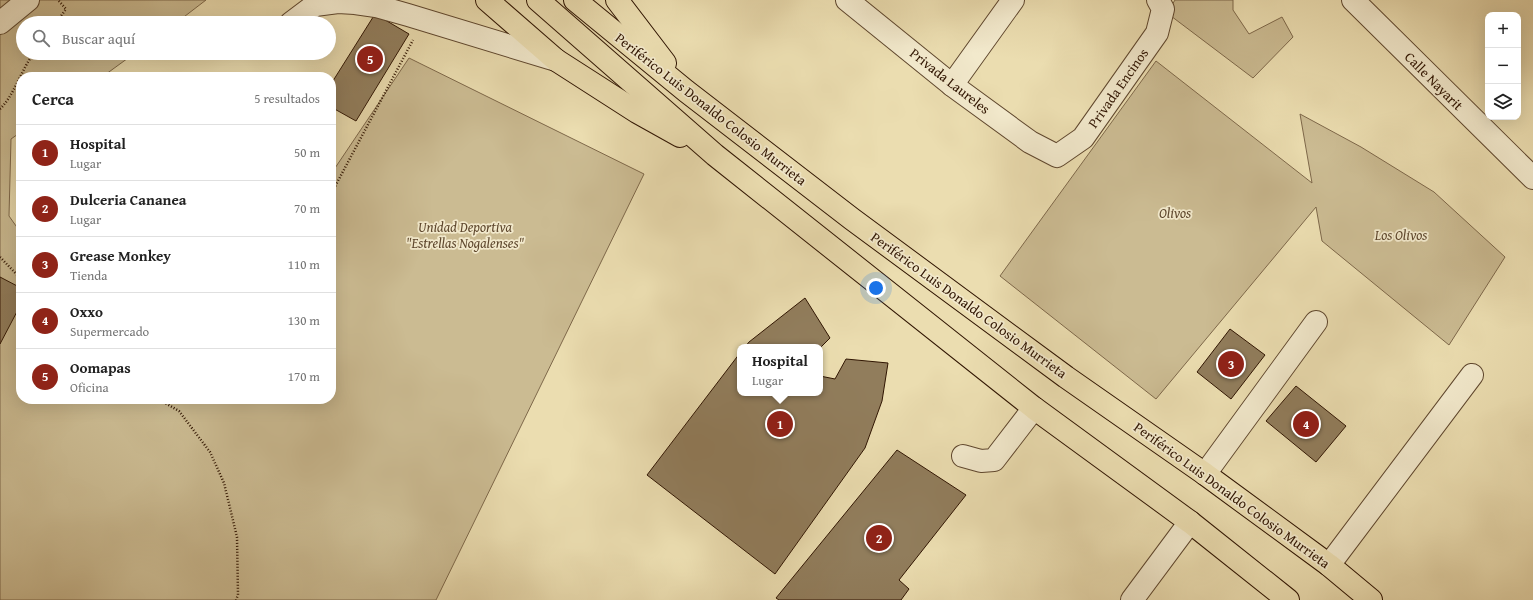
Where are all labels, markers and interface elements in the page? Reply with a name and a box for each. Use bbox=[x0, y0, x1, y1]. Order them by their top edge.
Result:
map controls bbox=[1485, 12, 1521, 120]
button: + bbox=[1485, 12, 1521, 48]
search box bbox=[16, 16, 336, 60]
icon: search bbox=[30, 27, 52, 49]
text: Buscar aquí bbox=[62, 28, 135, 49]
street label: Periférico Luis Donaldo Colosio Murrieta bbox=[611, 28, 811, 190]
street label: Privada Laureles bbox=[906, 43, 994, 119]
pin: 5 bbox=[357, 44, 383, 74]
street label: Privada Encinos bbox=[1083, 44, 1153, 132]
street label: Calle Nayarit bbox=[1400, 47, 1468, 115]
button: − bbox=[1485, 48, 1521, 84]
button: layers bbox=[1485, 84, 1521, 120]
text: Cerca bbox=[32, 86, 74, 111]
text: 5 resultados bbox=[254, 89, 320, 108]
text: Hospital bbox=[70, 133, 126, 154]
text: 1 bbox=[42, 143, 48, 162]
text: 50 m bbox=[294, 143, 320, 162]
text: Lugar bbox=[70, 154, 101, 173]
text: Dulceria Cananea bbox=[70, 189, 187, 210]
text: 2 bbox=[42, 199, 48, 218]
text: 70 m bbox=[294, 199, 320, 218]
park label: Olivos bbox=[1159, 203, 1191, 223]
text: Lugar bbox=[70, 210, 101, 229]
park label: Unidad Deportiva "Estrellas Nogalenses" bbox=[406, 217, 524, 253]
park label: Los Olivos bbox=[1374, 225, 1427, 245]
street label: Periférico Luis Donaldo Colosio Murrieta bbox=[867, 227, 1071, 383]
text: Grease Monkey bbox=[70, 245, 171, 266]
text: 3 bbox=[42, 255, 48, 274]
text: 110 m bbox=[288, 255, 320, 274]
text: Tienda bbox=[70, 266, 107, 285]
your location bbox=[866, 278, 886, 298]
text: Oxxo bbox=[70, 301, 103, 322]
text: 4 bbox=[42, 311, 48, 330]
text: 130 m bbox=[288, 311, 320, 330]
text: Supermercado bbox=[70, 322, 149, 341]
popup bbox=[737, 344, 823, 396]
pin: 3 bbox=[1218, 349, 1244, 379]
text: Hospital bbox=[752, 350, 808, 371]
text: Oomapas bbox=[70, 357, 131, 378]
text: 5 bbox=[42, 367, 48, 386]
text: 170 m bbox=[288, 367, 320, 386]
text: Lugar bbox=[752, 371, 783, 390]
text: Oficina bbox=[70, 378, 109, 397]
pin: 1 bbox=[767, 409, 793, 439]
pin: 4 bbox=[1293, 409, 1319, 439]
street label: Periférico Luis Donaldo Colosio Murrieta bbox=[1130, 417, 1334, 573]
pin: 2 bbox=[866, 523, 892, 553]

